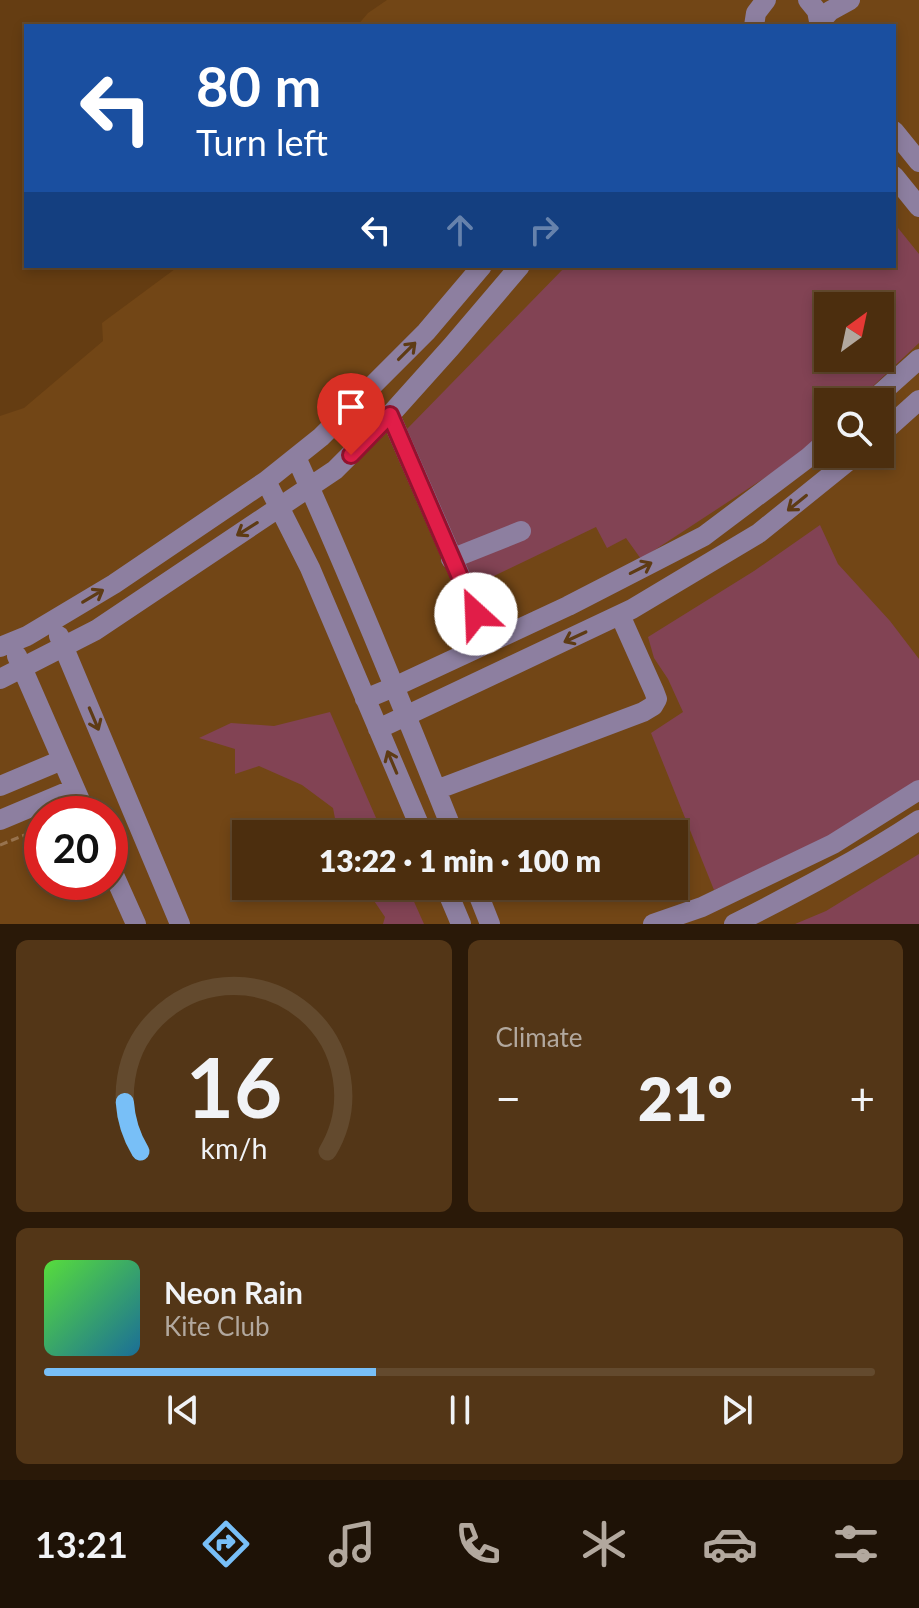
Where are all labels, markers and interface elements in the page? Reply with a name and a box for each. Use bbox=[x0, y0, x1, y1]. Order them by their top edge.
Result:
text: 80 m bbox=[196, 52, 321, 119]
icon: left bbox=[64, 56, 168, 160]
text: Turn left bbox=[196, 120, 328, 164]
icon: left bbox=[354, 208, 398, 252]
icon: ahead bbox=[438, 208, 482, 252]
icon: right bbox=[522, 208, 566, 252]
north arrow bbox=[814, 292, 894, 372]
map controls bbox=[814, 292, 894, 468]
one-way arrow bbox=[397, 342, 416, 361]
pin bbox=[317, 373, 385, 455]
icon: arrive bbox=[329, 385, 373, 429]
button: search bbox=[814, 388, 894, 468]
one-way arrow bbox=[787, 494, 808, 511]
one-way arrow bbox=[236, 521, 259, 537]
one-way arrow bbox=[629, 560, 653, 576]
position arrow bbox=[434, 572, 518, 656]
one-way arrow bbox=[81, 588, 104, 604]
one-way arrow bbox=[563, 630, 587, 645]
one-way arrow bbox=[88, 706, 103, 731]
one-way arrow bbox=[384, 750, 399, 775]
speed limit sign: 20 bbox=[24, 796, 128, 900]
text: 13:22 · 1 min · 100 m bbox=[319, 842, 601, 878]
text: Climate bbox=[496, 1021, 582, 1053]
text: 16 bbox=[186, 1036, 282, 1136]
text: 21° bbox=[638, 1062, 733, 1134]
text: − bbox=[496, 1072, 521, 1124]
text: + bbox=[849, 1072, 875, 1124]
text: km/h bbox=[200, 1131, 267, 1165]
text: Neon Rain bbox=[164, 1274, 303, 1310]
text: Kite Club bbox=[164, 1310, 270, 1342]
icon: previous bbox=[161, 1388, 205, 1432]
icon: pause bbox=[438, 1388, 482, 1432]
icon: next bbox=[715, 1388, 759, 1432]
icon: directions bbox=[198, 1516, 254, 1572]
icon: music bbox=[324, 1516, 380, 1572]
icon: phone bbox=[450, 1516, 506, 1572]
icon: climate bbox=[576, 1516, 632, 1572]
icon: car bbox=[702, 1516, 758, 1572]
icon: filters bbox=[828, 1516, 884, 1572]
text: 13:21 bbox=[35, 1522, 128, 1566]

